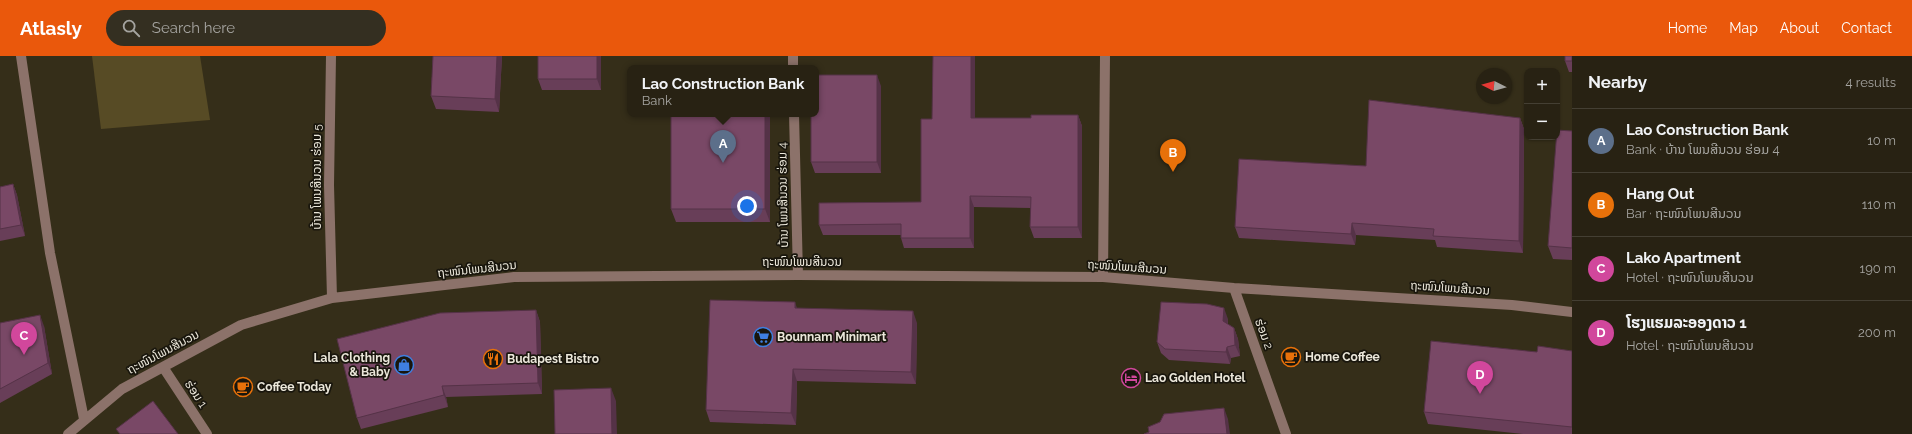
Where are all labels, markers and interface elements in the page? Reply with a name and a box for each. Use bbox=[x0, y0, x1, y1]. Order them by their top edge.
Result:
search box bbox=[106, 10, 386, 46]
text: Atlasly bbox=[20, 17, 82, 39]
icon: search bbox=[120, 17, 142, 39]
text: Search here bbox=[152, 19, 235, 37]
text: Home bbox=[1668, 20, 1707, 36]
text: Map bbox=[1729, 20, 1758, 36]
text: About bbox=[1780, 20, 1819, 36]
text: Contact bbox=[1841, 20, 1892, 36]
popup bbox=[627, 65, 819, 117]
north arrow bbox=[1476, 68, 1512, 104]
map controls bbox=[1524, 68, 1560, 140]
button: + bbox=[1524, 68, 1560, 104]
text: Nearby bbox=[1588, 72, 1647, 92]
text: Lao Construction Bank bbox=[642, 75, 804, 93]
text: 4 results bbox=[1845, 75, 1896, 90]
text: Bank bbox=[642, 93, 672, 108]
button: − bbox=[1524, 104, 1560, 140]
text: Lao Construction Bank bbox=[1626, 121, 1789, 139]
street label: ບ້ານ ໂພນສີນວນ ຮ່ອມ 5 bbox=[310, 124, 324, 230]
pin: A bbox=[710, 130, 736, 163]
text: A bbox=[1597, 133, 1605, 148]
text: 10 m bbox=[1867, 133, 1896, 148]
pin: B bbox=[1160, 139, 1186, 172]
street label: ບ້ານ ໂພນສີນວນ ຮ່ອມ 4 bbox=[775, 142, 791, 248]
text: Bank · ບ້ານ ໂພນສີນວນ ຮ່ອມ 4 bbox=[1626, 142, 1780, 157]
text: Hang Out bbox=[1626, 185, 1694, 203]
your location bbox=[737, 196, 757, 216]
text: B bbox=[1597, 197, 1605, 212]
text: 110 m bbox=[1862, 197, 1896, 212]
text: Bar · ຖະໜົນໂພນສີນວນ bbox=[1626, 206, 1742, 221]
text: Lako Apartment bbox=[1626, 249, 1741, 267]
street label: ຖະໜົນໂພນສີນວນ bbox=[762, 255, 842, 269]
street label: ຖະໜົນໂພນສີນວນ bbox=[1087, 257, 1167, 277]
street label: ຖະໜົນໂພນສີນວນ bbox=[437, 258, 517, 280]
text: C bbox=[1597, 261, 1605, 276]
text: 190 m bbox=[1860, 261, 1896, 276]
text: Hotel · ຖະໜົນໂພນສີນວນ bbox=[1626, 270, 1754, 285]
street label: ຖະໜົນໂພນສີນວນ bbox=[1410, 278, 1490, 298]
text: ໂຮງແຮມລະອອງດາວ 1 bbox=[1626, 314, 1747, 332]
street label: ຮ່ອມ 2 bbox=[1252, 317, 1276, 351]
pin: C bbox=[11, 322, 37, 355]
text: D bbox=[1596, 325, 1606, 340]
text: 200 m bbox=[1858, 325, 1896, 340]
supermarket icon: Bounnam Minimart bbox=[752, 326, 774, 348]
street label: ຖະໜົນໂພນສີນວນ bbox=[124, 327, 202, 377]
place label: Bounnam Minimart bbox=[777, 330, 887, 344]
text: Hotel · ຖະໜົນໂພນສີນວນ bbox=[1626, 338, 1754, 353]
cafe icon: Home Coffee bbox=[1280, 346, 1302, 368]
restaurant icon: Budapest Bistro bbox=[482, 348, 504, 370]
place label: Home Coffee bbox=[1305, 350, 1380, 364]
place label: Lala Clothing & Baby bbox=[314, 351, 390, 379]
place label: Budapest Bistro bbox=[507, 352, 599, 366]
shop icon: Lala Clothing & Baby bbox=[393, 354, 415, 376]
pin: D bbox=[1467, 361, 1493, 394]
hotel icon: Lao Golden Hotel bbox=[1120, 367, 1142, 389]
place label: Lao Golden Hotel bbox=[1145, 371, 1246, 385]
cafe icon: Coffee Today bbox=[232, 376, 254, 398]
street label: ຮ່ອມ 1 bbox=[182, 377, 210, 411]
place label: Coffee Today bbox=[257, 380, 332, 394]

